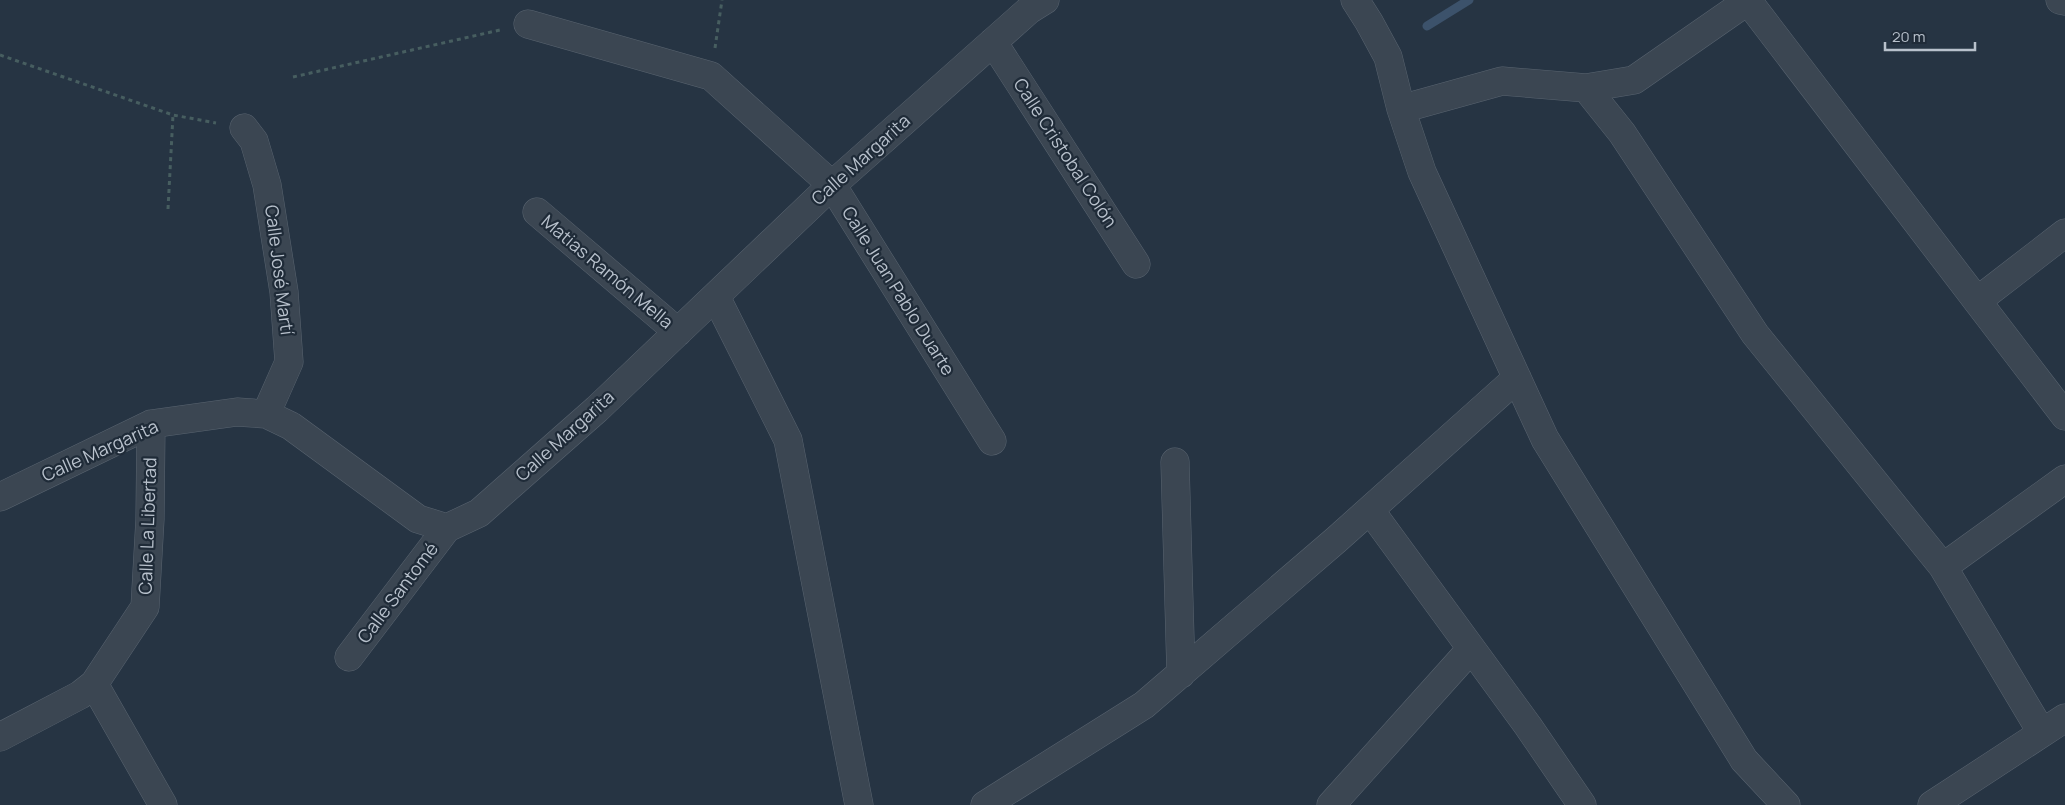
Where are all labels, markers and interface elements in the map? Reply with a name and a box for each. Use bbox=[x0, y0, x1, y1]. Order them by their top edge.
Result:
scale bar bbox=[1885, 20, 1975, 52]
text: 20 m bbox=[1892, 26, 1925, 47]
street label: Calle Cristobal Colón bbox=[1009, 73, 1123, 232]
street label: Calle Margarita bbox=[806, 108, 915, 210]
street label: Calle Juan Pablo Duarte bbox=[837, 201, 961, 379]
street label: Calle José Martí bbox=[260, 203, 300, 336]
street label: Matias Ramón Mella bbox=[537, 209, 679, 334]
street label: Calle Margarita bbox=[510, 384, 619, 486]
street label: Calle Margarita bbox=[38, 414, 162, 487]
street label: Calle La Libertad bbox=[133, 457, 161, 595]
street label: Calle Santomé bbox=[351, 537, 443, 648]

